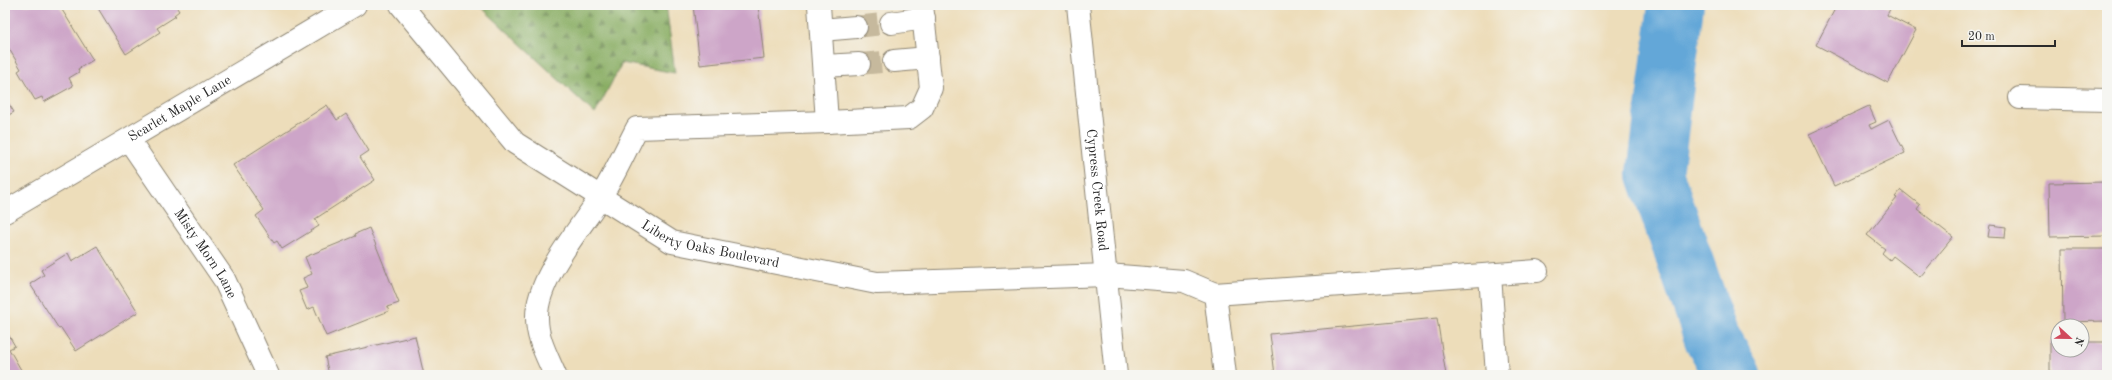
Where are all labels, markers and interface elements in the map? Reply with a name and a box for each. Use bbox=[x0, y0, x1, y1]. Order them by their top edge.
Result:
scale bar bbox=[1962, 22, 2055, 48]
text: 20 m bbox=[1968, 31, 1995, 43]
street label: Scarlet Maple Lane bbox=[126, 73, 234, 144]
street label: Cypress Creek Road bbox=[1084, 128, 1110, 252]
street label: Misty Morn Lane bbox=[171, 206, 239, 301]
street label: Liberty Oaks Boulevard bbox=[639, 218, 781, 270]
north arrow bbox=[2050, 318, 2090, 358]
text: N bbox=[2071, 335, 2085, 348]

